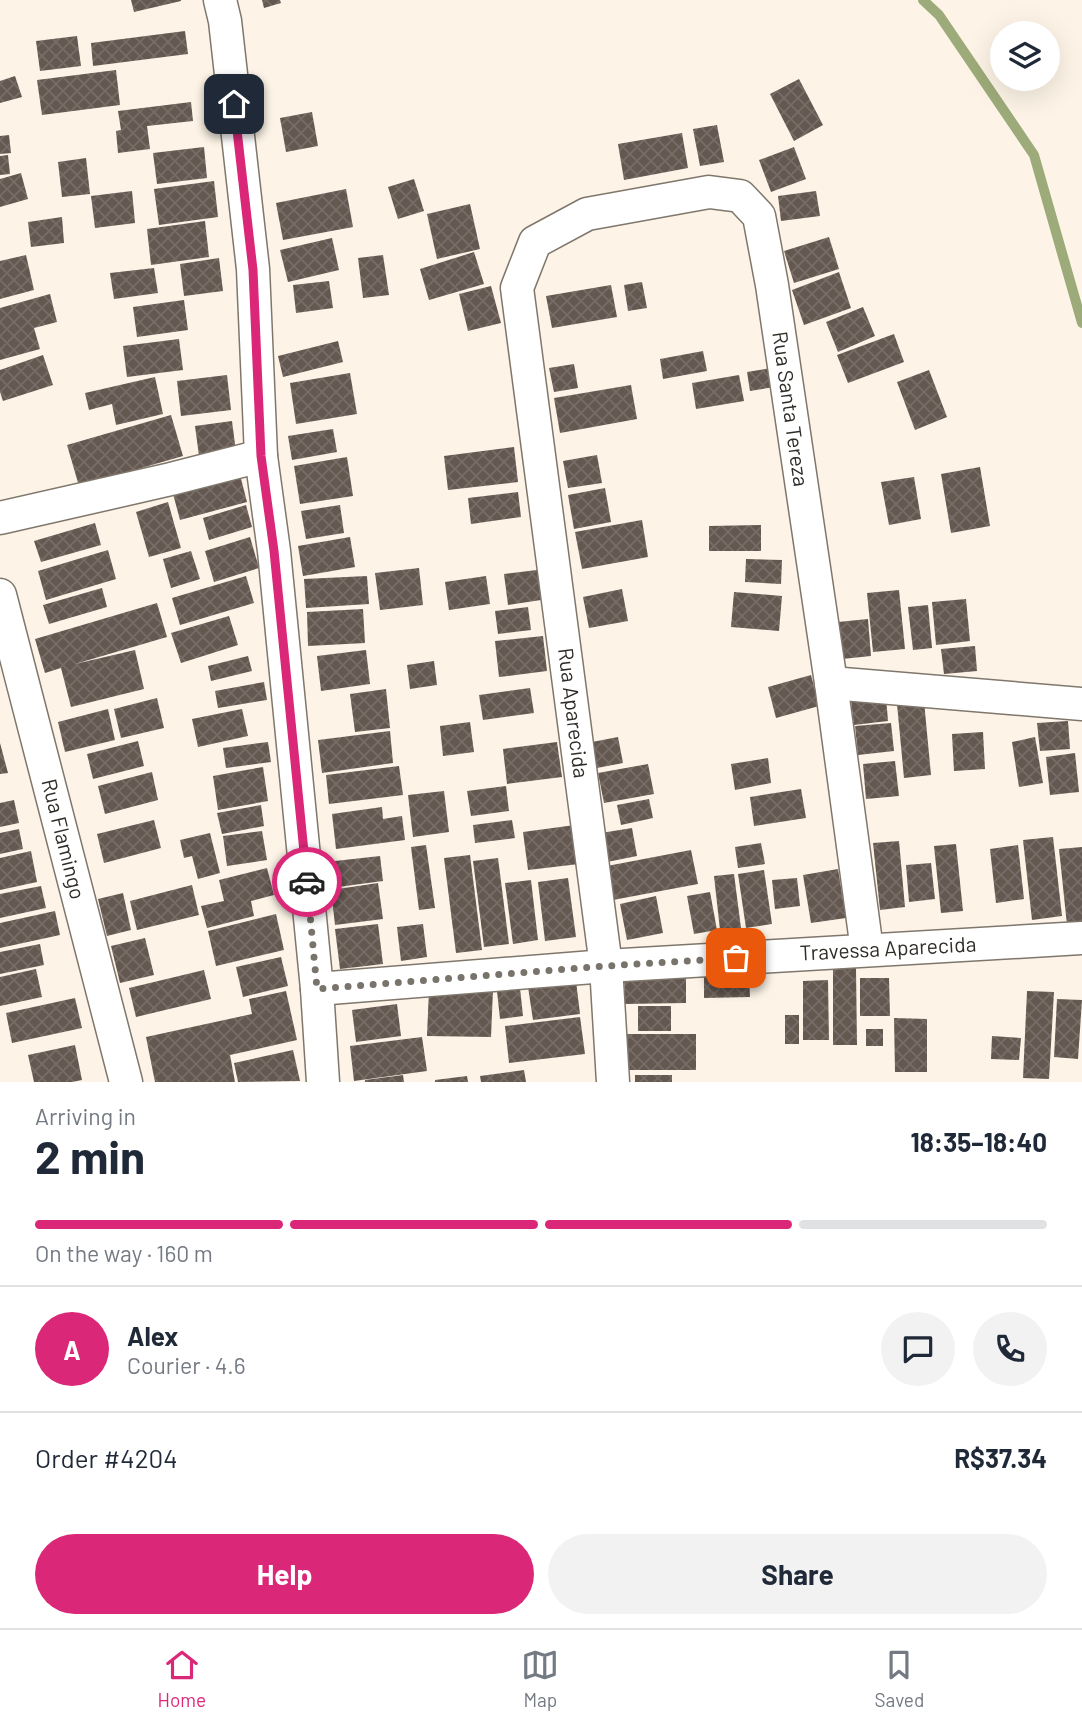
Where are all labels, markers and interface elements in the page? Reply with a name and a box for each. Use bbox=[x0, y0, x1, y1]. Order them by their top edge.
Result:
map controls bbox=[990, 21, 1060, 91]
button: layers bbox=[990, 21, 1060, 91]
pin bbox=[204, 74, 264, 134]
icon: home bbox=[215, 85, 253, 123]
street label: Rua Santa Tereza bbox=[768, 330, 815, 488]
street label: Rua Aparecida bbox=[554, 646, 595, 780]
street label: Rua Flamingo bbox=[37, 776, 91, 901]
courier bbox=[272, 847, 342, 917]
icon: car bbox=[288, 863, 326, 901]
pin bbox=[706, 928, 766, 988]
street label: Travessa Aparecida bbox=[799, 930, 977, 965]
icon: bag bbox=[717, 939, 755, 977]
text: Arriving in bbox=[35, 1102, 136, 1130]
text: 18:35–18:40 bbox=[911, 1126, 1047, 1157]
text: 2 min bbox=[35, 1128, 145, 1183]
text: On the way · 160 m bbox=[35, 1239, 213, 1267]
button: chat bbox=[881, 1312, 955, 1386]
button: phone bbox=[973, 1312, 1047, 1386]
text: Alex bbox=[127, 1320, 178, 1351]
text: A bbox=[63, 1334, 81, 1365]
text: Courier · 4.6 bbox=[127, 1351, 246, 1379]
text: Order #4204 bbox=[35, 1442, 178, 1473]
text: R$37.34 bbox=[954, 1442, 1047, 1473]
button: Help bbox=[35, 1534, 534, 1614]
button: Share bbox=[548, 1534, 1047, 1614]
tab: Home bbox=[158, 1646, 206, 1711]
tab: Map bbox=[521, 1646, 559, 1711]
tab: Saved bbox=[875, 1646, 924, 1711]

